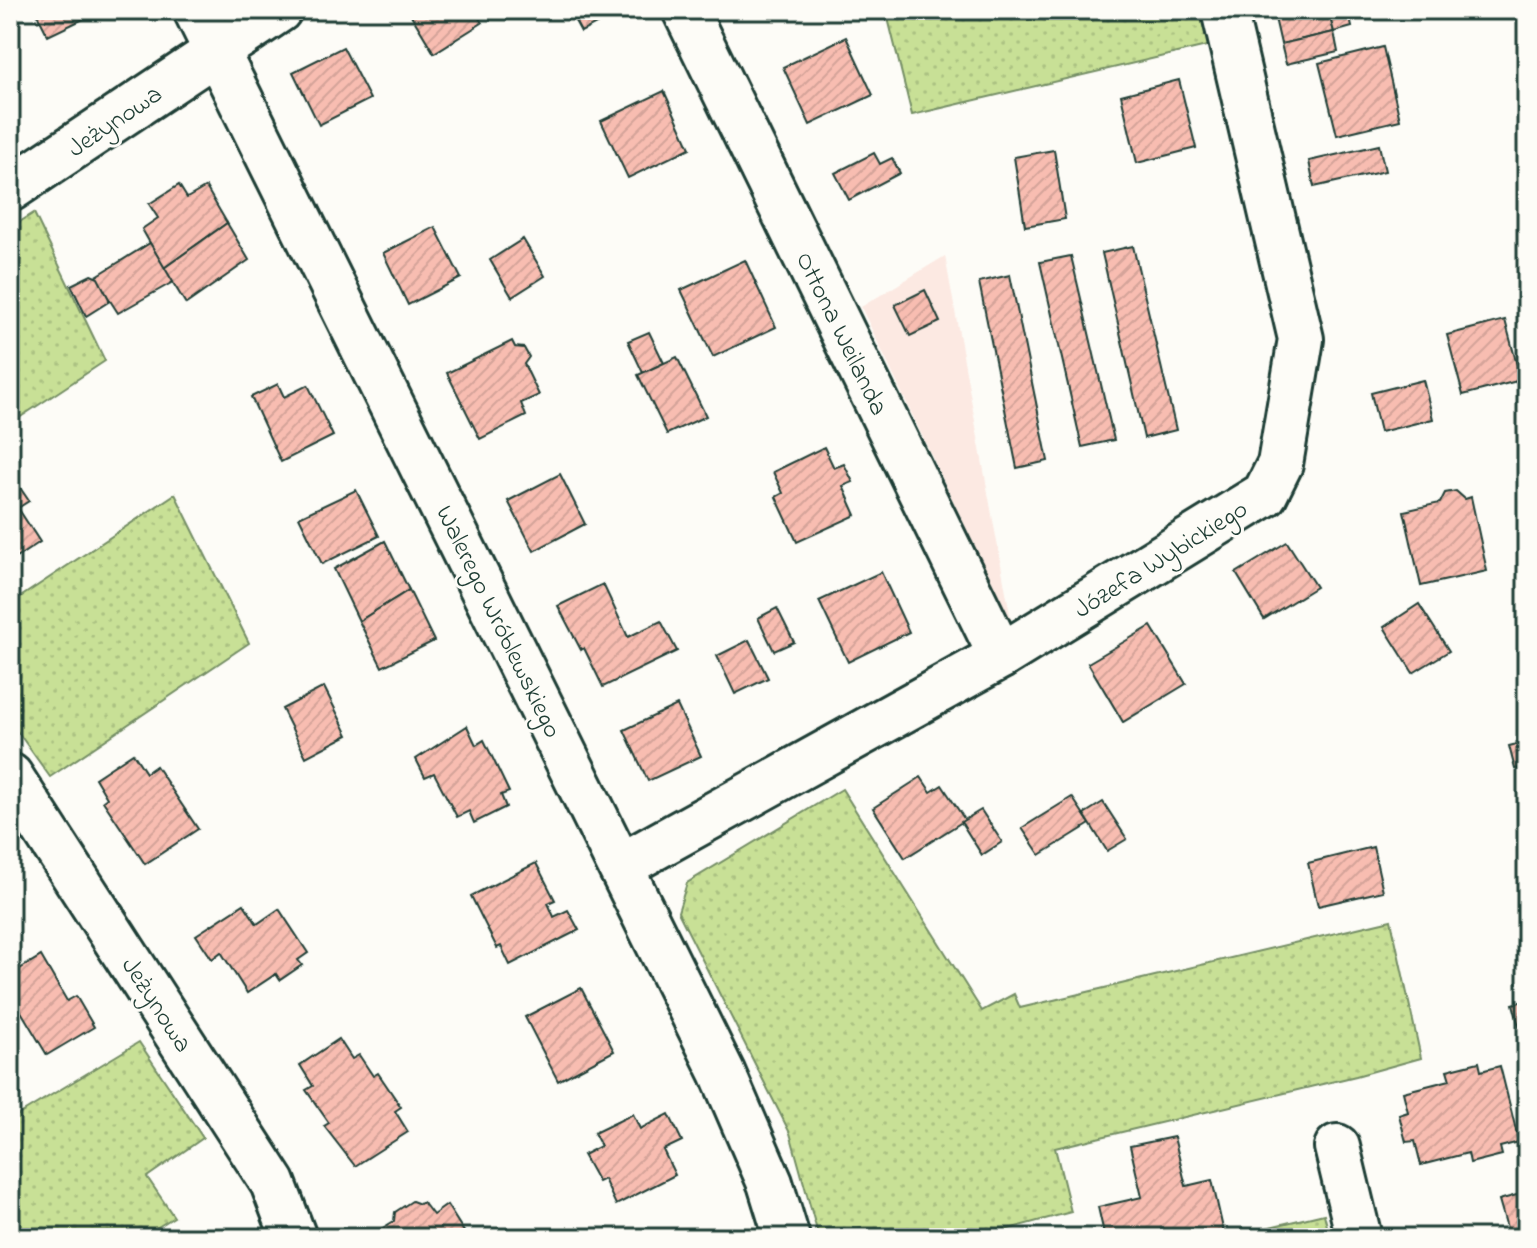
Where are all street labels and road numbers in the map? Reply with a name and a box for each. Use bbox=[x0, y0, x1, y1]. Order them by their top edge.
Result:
street label: Jeżynowa bbox=[61, 77, 171, 168]
street label: Ottona Weilanda bbox=[784, 246, 896, 423]
street label: Józefa Wybickiego bbox=[1067, 492, 1256, 629]
street label: Walerego Wróblewskiego bbox=[424, 499, 570, 745]
street label: Jeżynowa bbox=[110, 950, 201, 1061]

